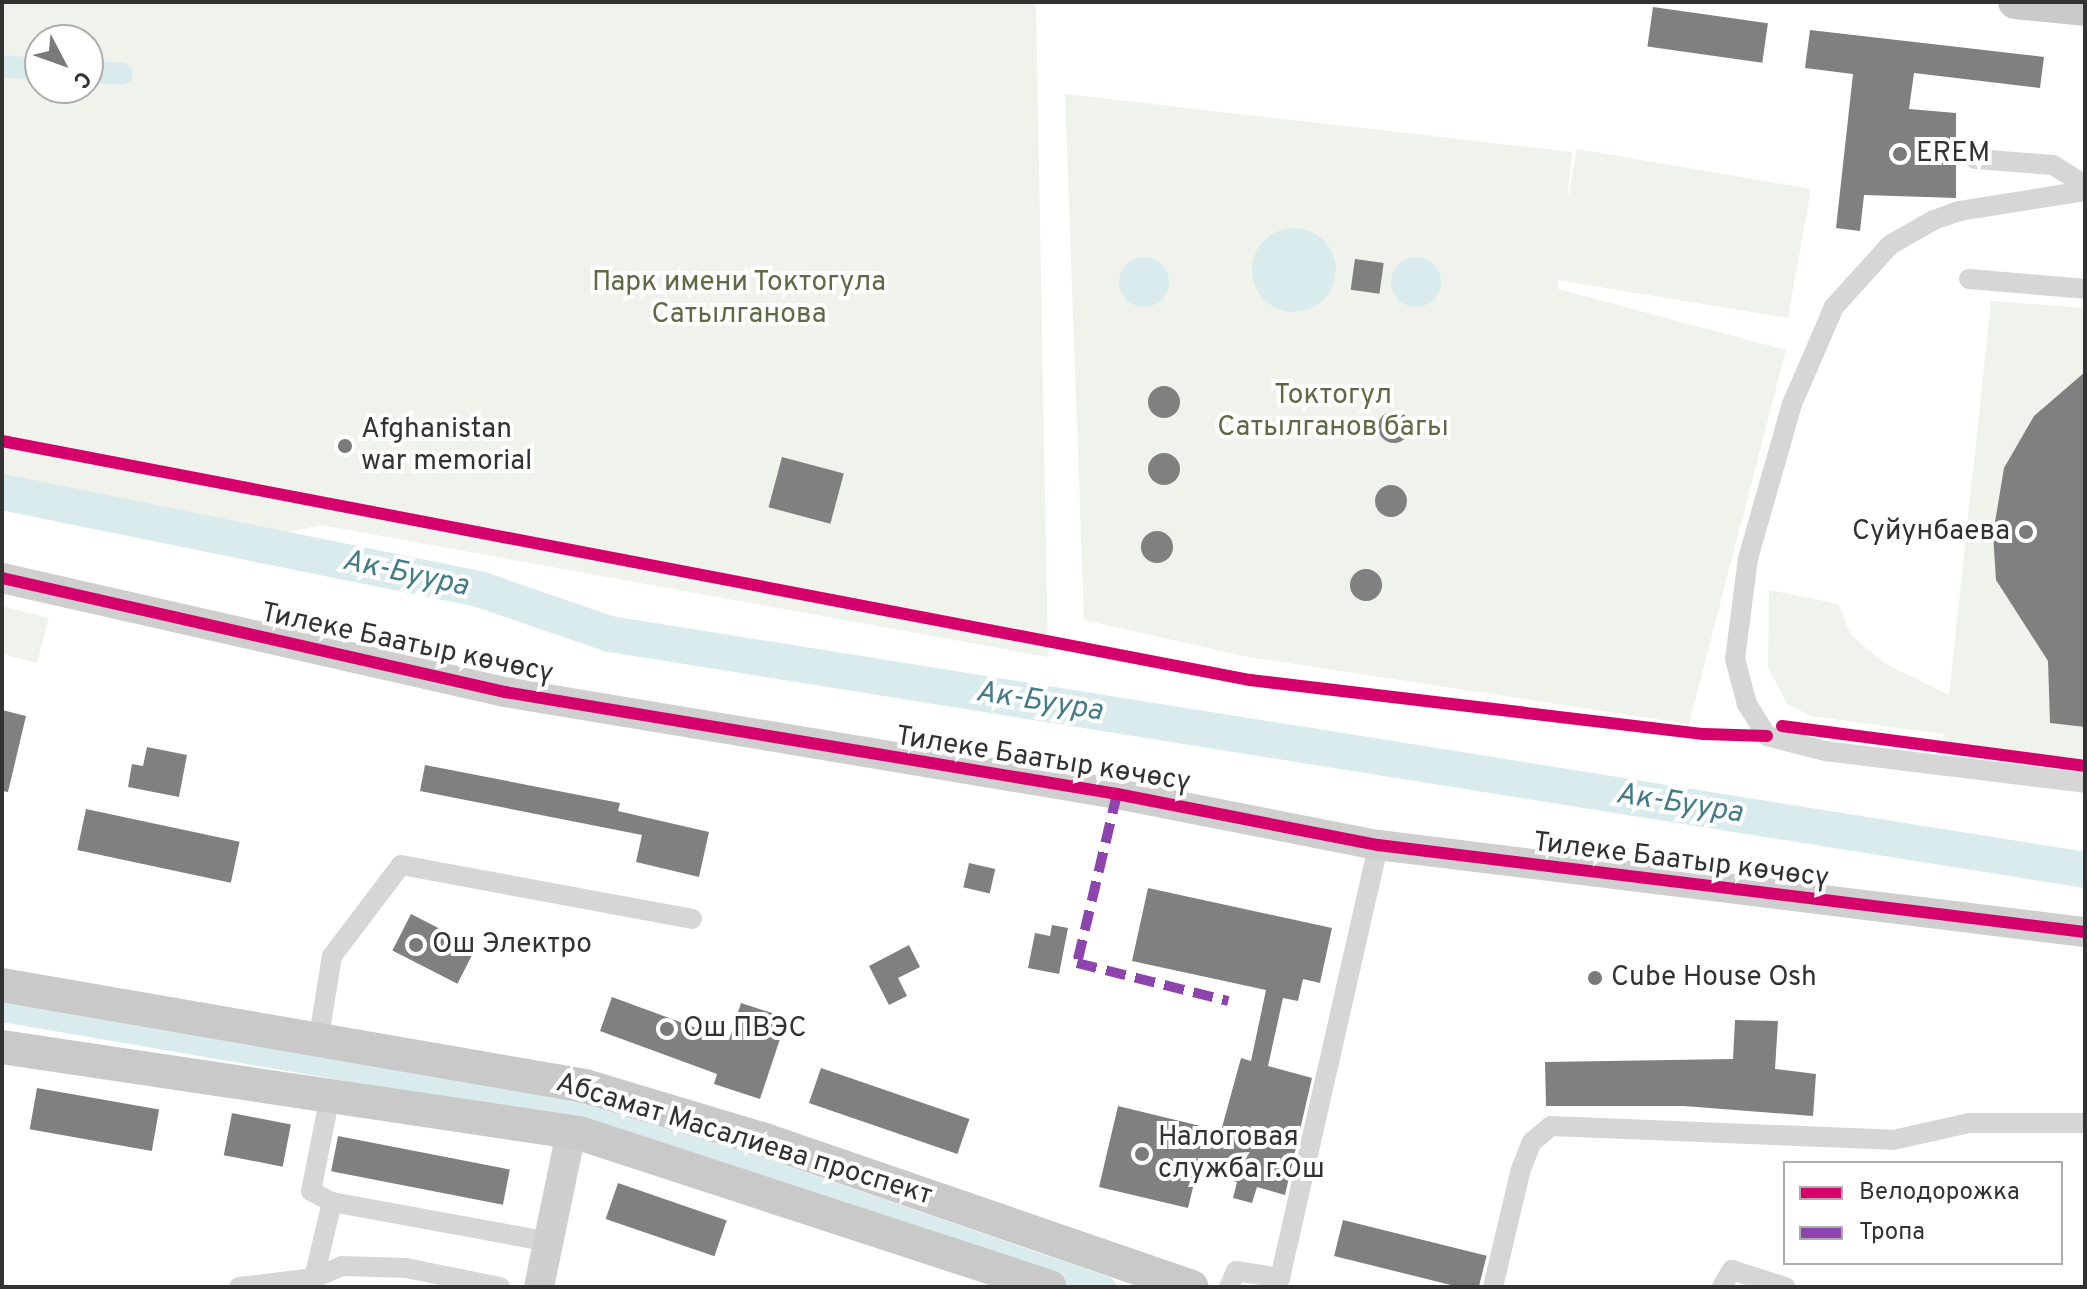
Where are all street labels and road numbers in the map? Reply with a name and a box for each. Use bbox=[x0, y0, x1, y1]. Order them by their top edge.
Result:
street label: Тилеке Баатыр көчөсү bbox=[258, 597, 556, 691]
street label: Тилеке Баатыр көчөсү bbox=[893, 720, 1193, 800]
street label: Тилеке Баатыр көчөсү bbox=[1531, 826, 1831, 896]
street label: Абсамат Масалиева проспект bbox=[552, 1067, 936, 1213]

